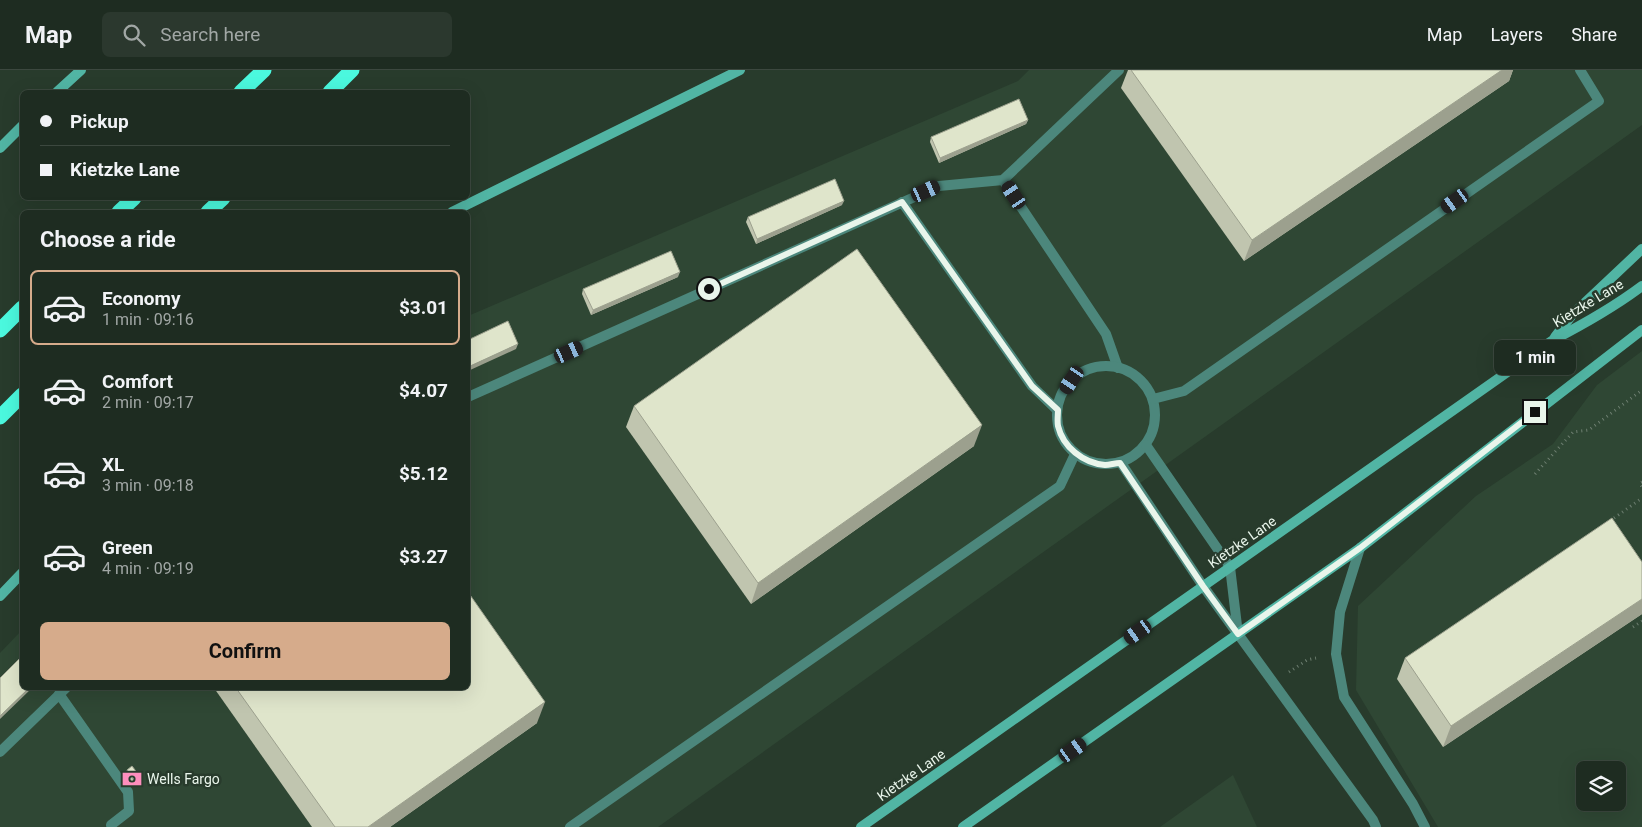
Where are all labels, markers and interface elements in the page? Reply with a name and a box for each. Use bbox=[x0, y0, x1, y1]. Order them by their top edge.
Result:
search box bbox=[102, 12, 452, 57]
text: Map bbox=[25, 21, 72, 49]
icon: search bbox=[120, 21, 148, 49]
text: Search here bbox=[160, 23, 260, 46]
text: Map bbox=[1427, 24, 1462, 45]
text: Layers bbox=[1490, 24, 1543, 45]
text: Share bbox=[1571, 24, 1617, 45]
text: Pickup bbox=[70, 110, 129, 133]
text: Kietzke Lane bbox=[70, 158, 180, 181]
car bbox=[909, 178, 942, 204]
car bbox=[999, 178, 1028, 212]
car bbox=[1438, 186, 1471, 216]
text: Choose a ride bbox=[40, 227, 176, 252]
street label: Kietzke Lane bbox=[1550, 276, 1626, 330]
route start bbox=[698, 278, 720, 300]
icon: car bbox=[42, 285, 87, 330]
text: Economy bbox=[102, 287, 181, 310]
text: $3.01 bbox=[399, 296, 448, 319]
text: 1 min · 09:16 bbox=[102, 310, 194, 329]
car bbox=[552, 339, 585, 365]
callout: 1 min bbox=[1494, 340, 1576, 374]
text: 1 min bbox=[1515, 348, 1555, 367]
car bbox=[1057, 363, 1086, 397]
icon: car bbox=[42, 368, 87, 413]
text: Comfort bbox=[102, 370, 173, 393]
text: $4.07 bbox=[399, 379, 448, 402]
text: 2 min · 09:17 bbox=[102, 393, 194, 412]
route end bbox=[1524, 401, 1546, 423]
icon: car bbox=[42, 451, 87, 496]
text: XL bbox=[102, 453, 124, 476]
text: $5.12 bbox=[399, 462, 448, 485]
text: 3 min · 09:18 bbox=[102, 476, 194, 495]
street label: Kietzke Lane bbox=[1205, 513, 1279, 571]
icon: car bbox=[42, 534, 87, 579]
text: Green bbox=[102, 536, 153, 559]
text: $3.27 bbox=[399, 545, 448, 568]
text: 4 min · 09:19 bbox=[102, 559, 194, 578]
car bbox=[1121, 617, 1154, 647]
button: Confirm bbox=[40, 622, 450, 680]
car bbox=[1056, 735, 1089, 765]
street label: Kietzke Lane bbox=[874, 746, 948, 804]
map controls bbox=[1576, 761, 1626, 811]
button: layers bbox=[1576, 761, 1626, 811]
bank icon: Wells Fargo bbox=[121, 768, 143, 790]
place label: Wells Fargo bbox=[147, 771, 220, 787]

